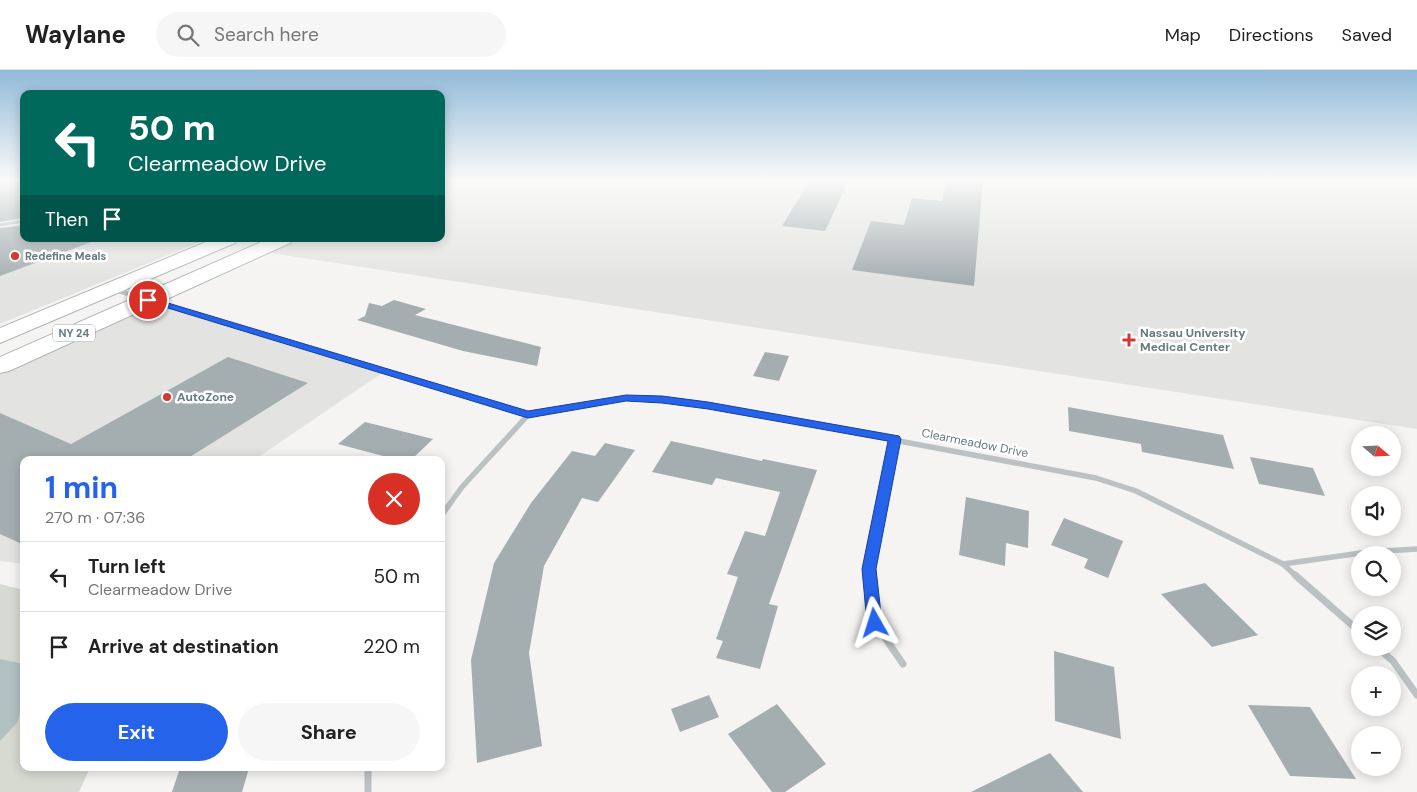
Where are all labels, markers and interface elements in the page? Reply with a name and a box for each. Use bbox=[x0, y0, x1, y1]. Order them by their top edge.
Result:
search box bbox=[156, 12, 506, 57]
text: Waylane bbox=[25, 19, 126, 50]
icon: search bbox=[174, 21, 202, 49]
text: Search here bbox=[214, 22, 319, 47]
text: Map bbox=[1165, 23, 1201, 47]
text: Directions bbox=[1229, 23, 1314, 47]
text: Saved bbox=[1342, 23, 1392, 47]
text: 50 m bbox=[128, 105, 216, 151]
icon: left bbox=[45, 110, 110, 175]
text: Clearmeadow Drive bbox=[128, 149, 327, 178]
icon: arrive bbox=[98, 205, 126, 233]
text: Then bbox=[45, 207, 88, 232]
place label: Redefine Meals bbox=[25, 249, 107, 263]
marker: Redefine Meals bbox=[9, 250, 21, 262]
pin bbox=[127, 279, 169, 321]
icon: arrive bbox=[134, 286, 162, 314]
road number: NY 24 bbox=[53, 324, 95, 342]
place label: Nassau University Medical Center bbox=[1140, 325, 1246, 355]
marker: Nassau University Medical Center bbox=[1122, 333, 1136, 347]
place label: AutoZone bbox=[177, 389, 234, 405]
marker: AutoZone bbox=[161, 391, 173, 403]
street label: Clearmeadow Drive bbox=[920, 425, 1030, 461]
north arrow bbox=[1351, 426, 1401, 476]
map controls bbox=[1351, 426, 1401, 776]
text: 1 min bbox=[45, 468, 118, 507]
button: close bbox=[368, 473, 420, 525]
button: sound bbox=[1351, 486, 1401, 536]
text: 270 m · 07:36 bbox=[45, 507, 145, 528]
button: search bbox=[1351, 546, 1401, 596]
text: Turn left bbox=[88, 554, 166, 579]
icon: left bbox=[45, 563, 73, 591]
text: 50 m bbox=[373, 564, 420, 589]
text: Clearmeadow Drive bbox=[88, 579, 232, 600]
position arrow bbox=[848, 596, 900, 648]
button: layers bbox=[1351, 606, 1401, 656]
icon: arrive bbox=[45, 633, 73, 661]
text: Arrive at destination bbox=[88, 634, 279, 659]
text: 220 m bbox=[363, 634, 420, 659]
button: + bbox=[1351, 666, 1401, 716]
button: Exit bbox=[45, 703, 228, 761]
button: Share bbox=[238, 703, 420, 761]
button: − bbox=[1351, 726, 1401, 776]

